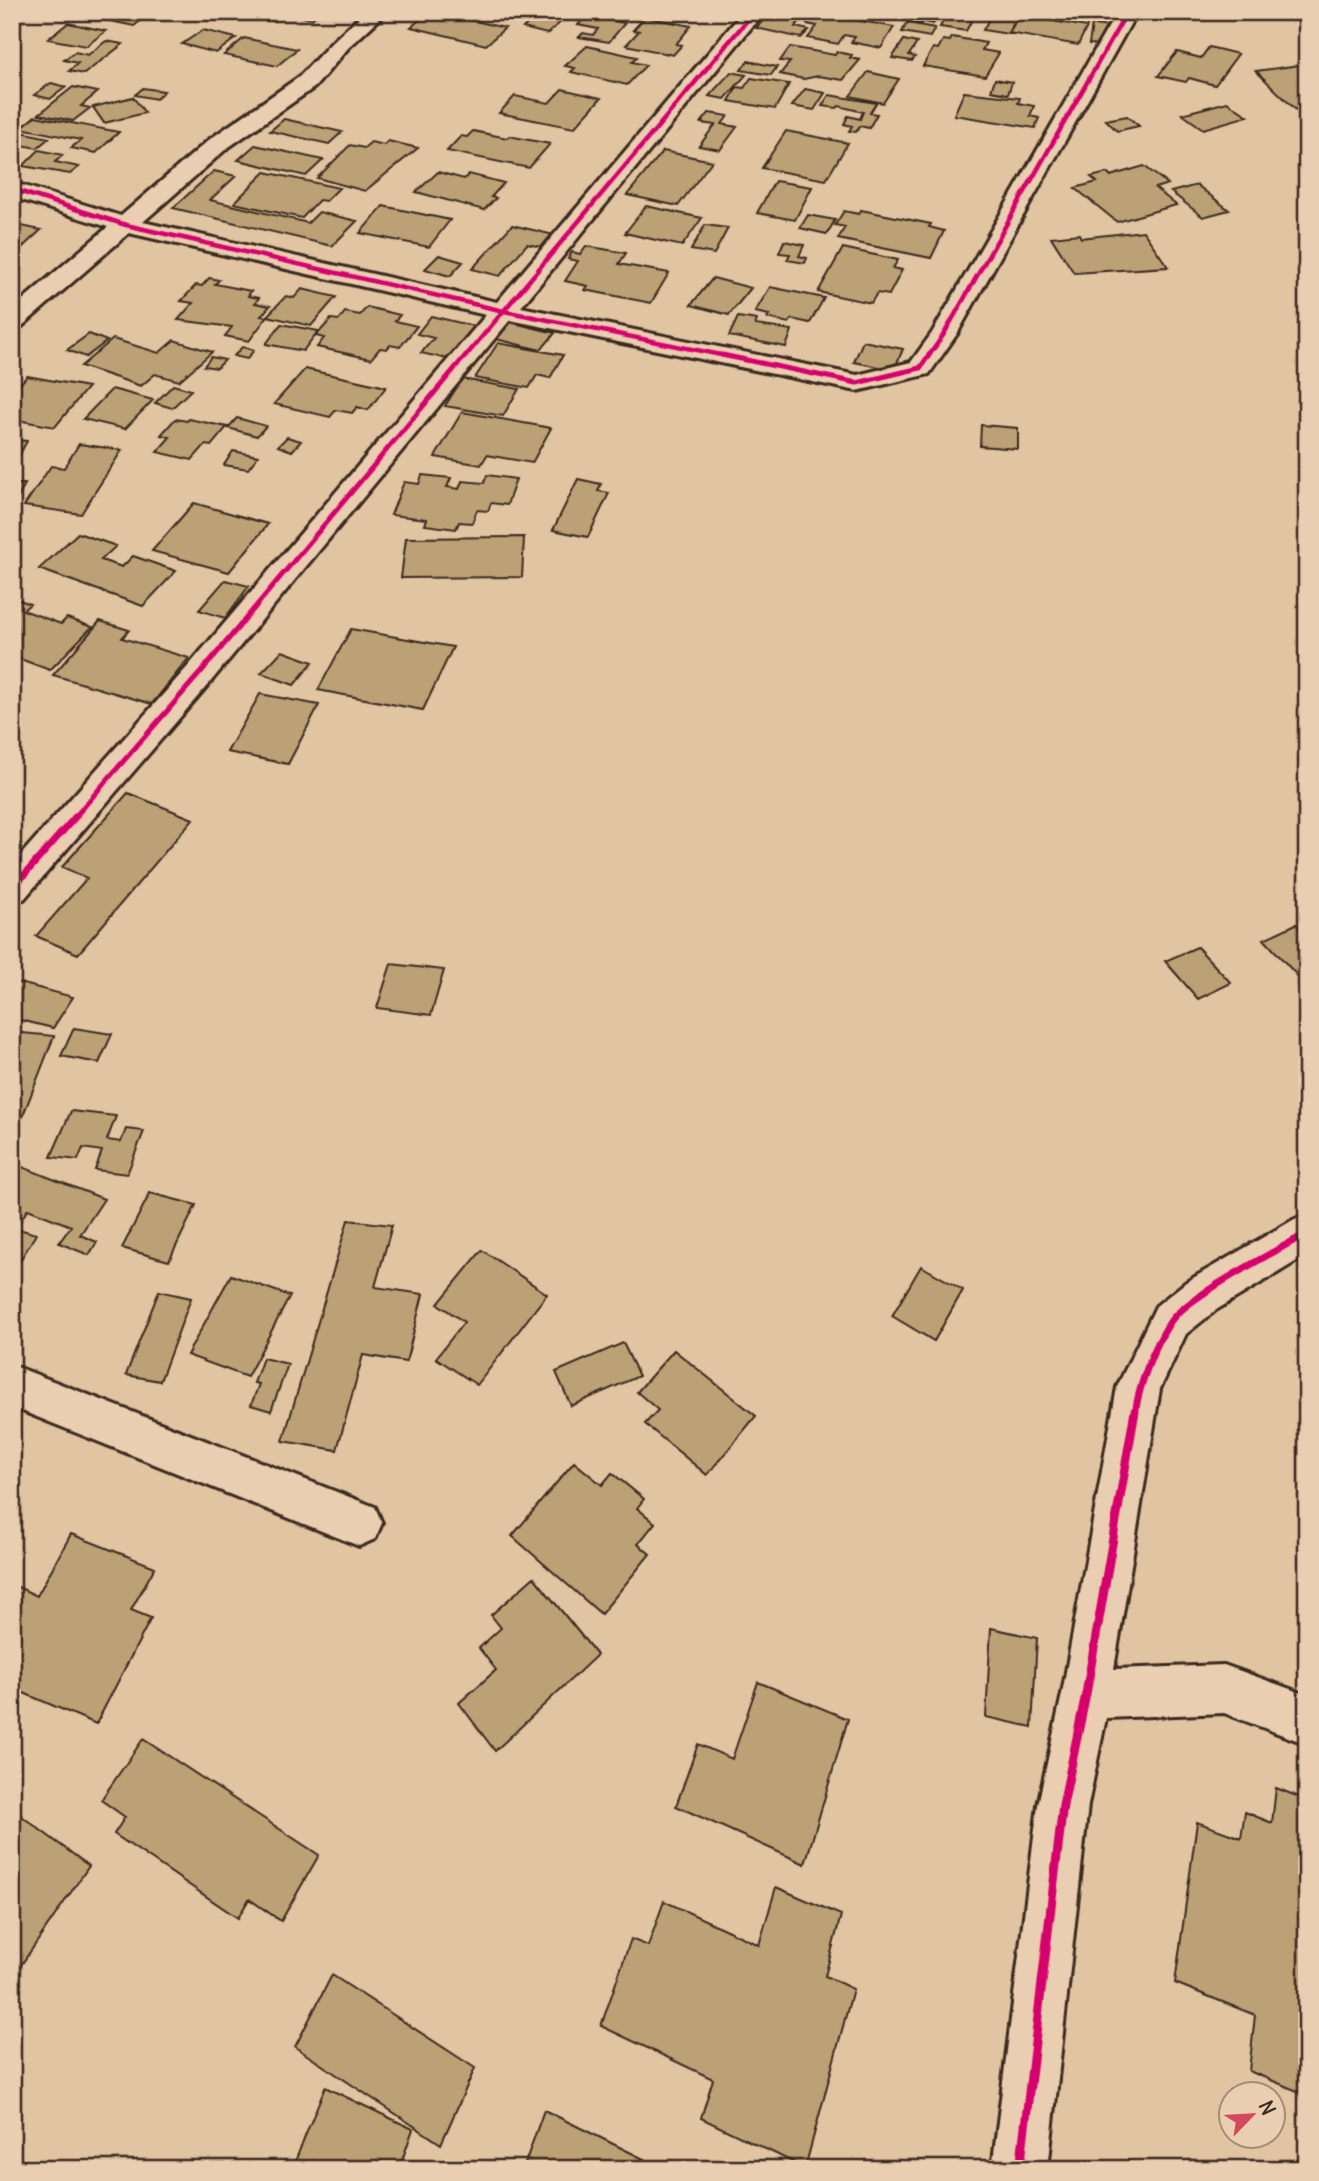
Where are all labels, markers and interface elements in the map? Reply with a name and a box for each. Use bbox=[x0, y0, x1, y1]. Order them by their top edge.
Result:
north arrow bbox=[1218, 2080, 1288, 2150]
text: N bbox=[1254, 2097, 1281, 2119]

